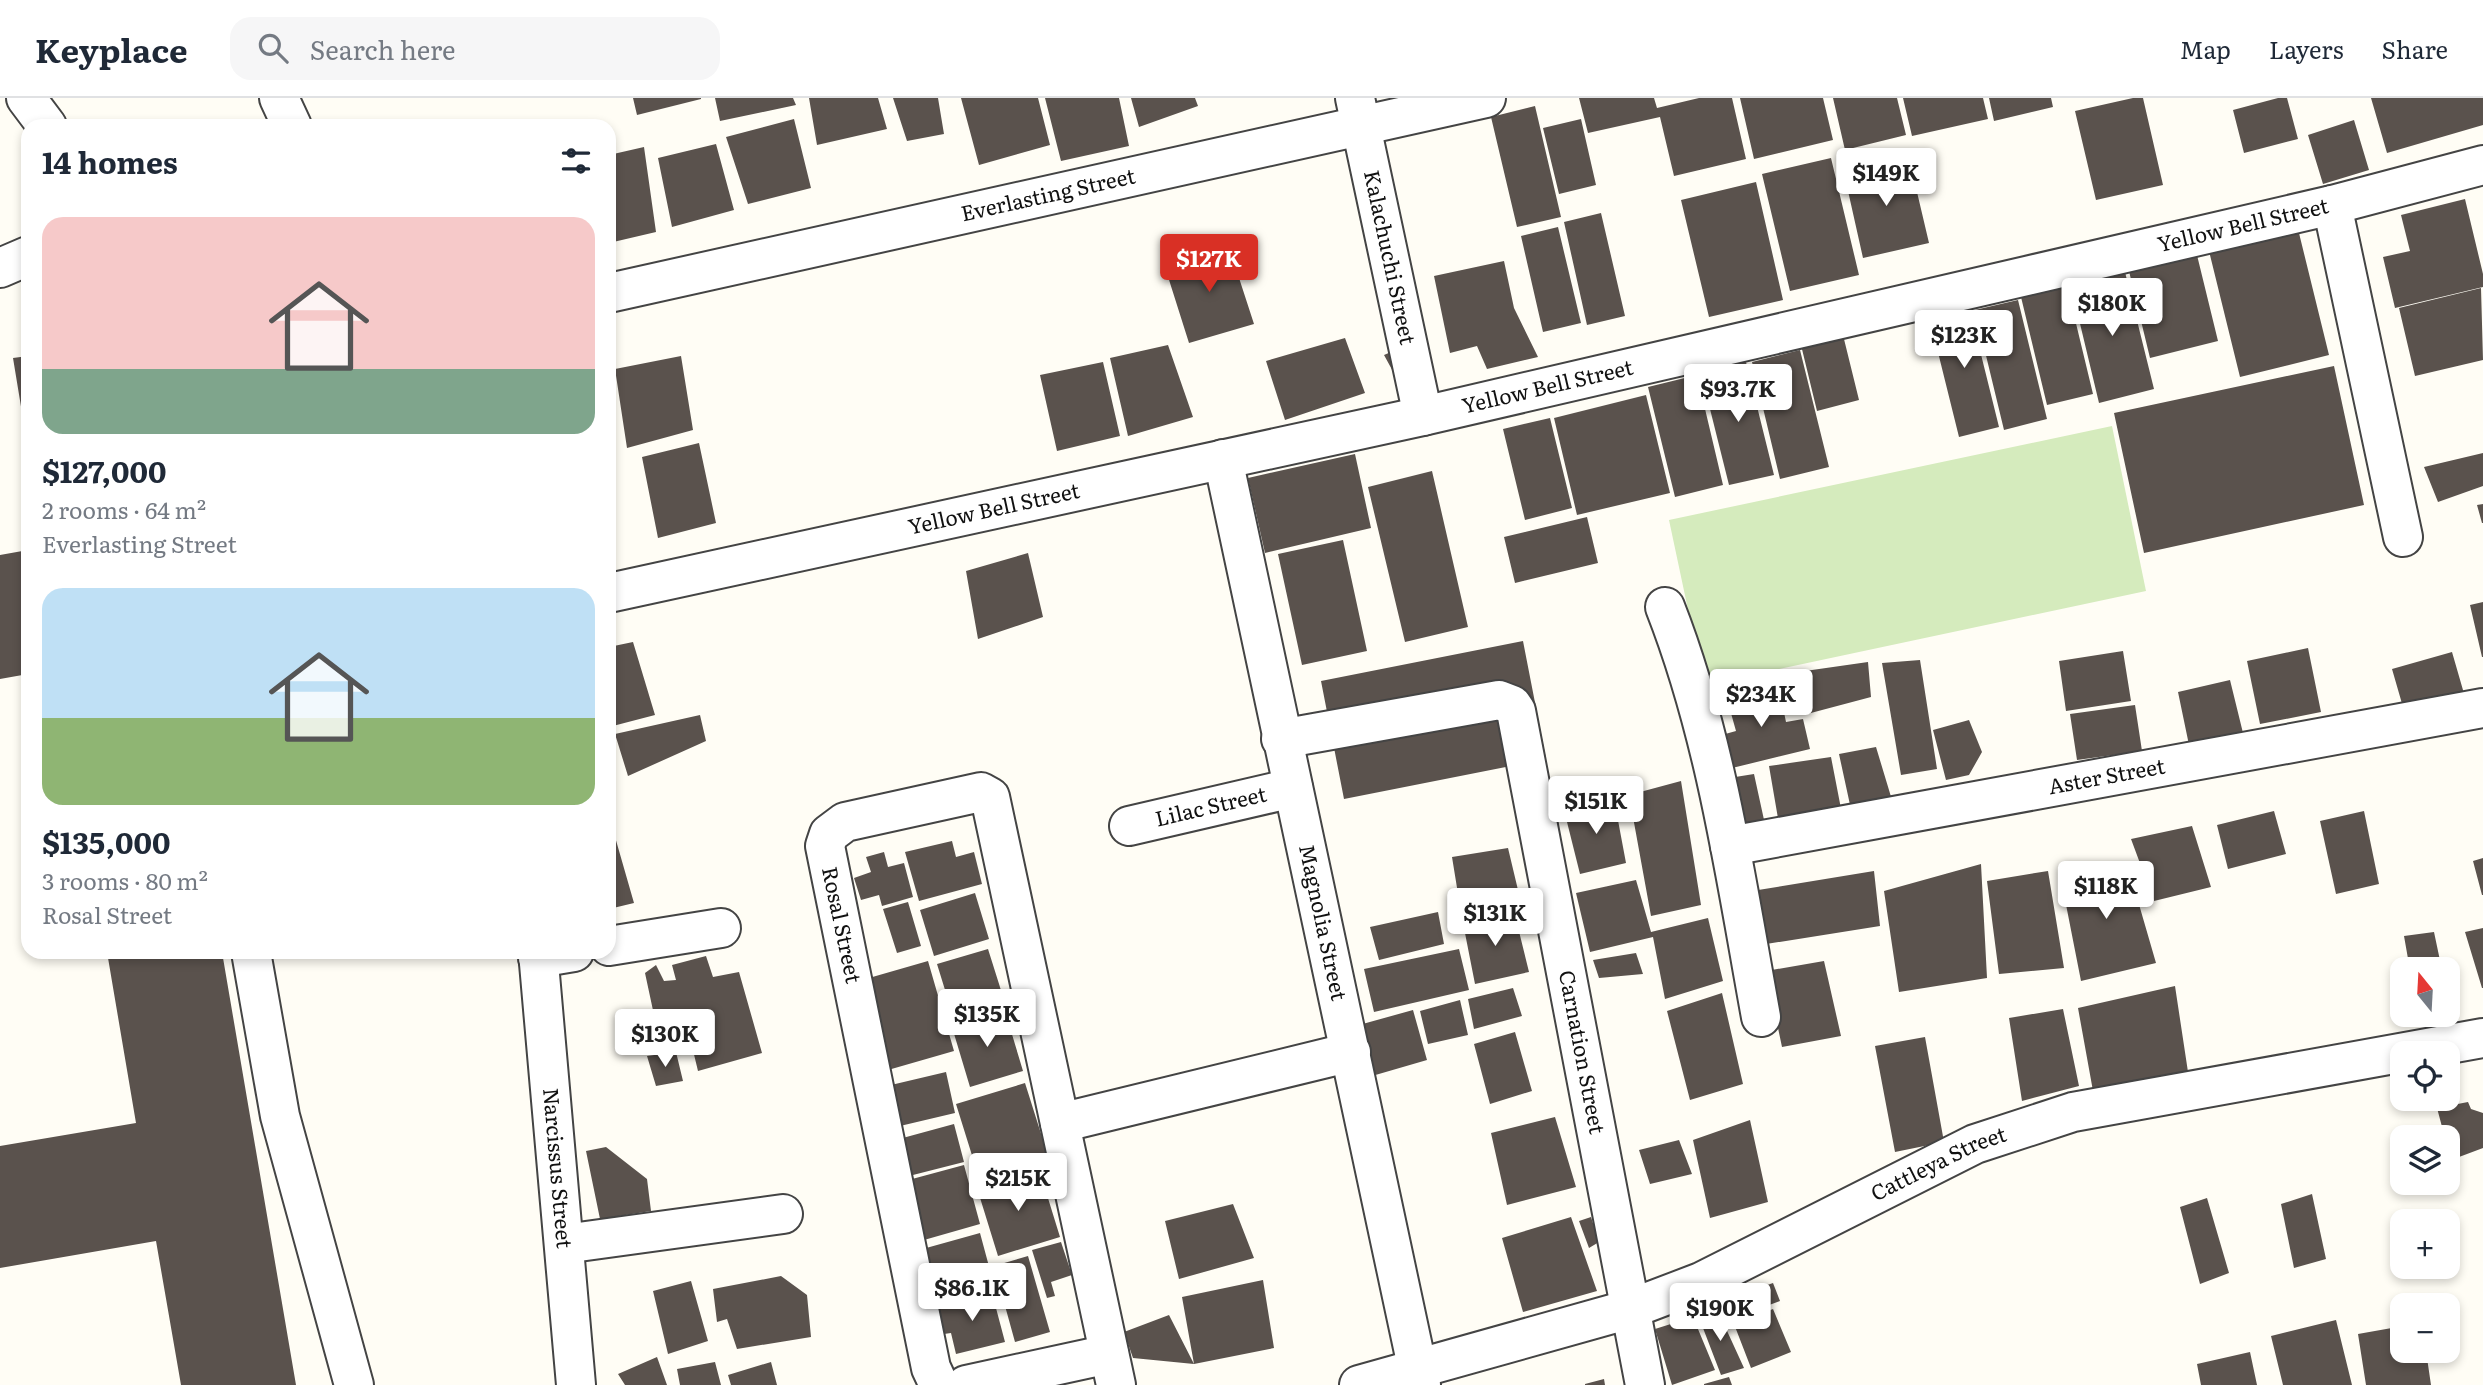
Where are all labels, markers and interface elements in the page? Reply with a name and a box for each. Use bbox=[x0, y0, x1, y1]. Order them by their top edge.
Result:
search box bbox=[230, 17, 720, 80]
text: Keyplace bbox=[35, 24, 188, 73]
icon: search bbox=[254, 29, 292, 67]
text: Search here bbox=[310, 29, 456, 68]
text: Map bbox=[2180, 31, 2231, 66]
text: Layers bbox=[2269, 31, 2343, 66]
text: Share bbox=[2381, 31, 2448, 66]
text: 14 homes bbox=[42, 139, 178, 183]
icon: filters bbox=[557, 142, 595, 180]
pin: $149K bbox=[1837, 148, 1935, 208]
text: $149K bbox=[1852, 154, 1920, 188]
street label: Everlasting Street bbox=[958, 158, 1138, 227]
street label: Kalachuchi Street bbox=[1358, 167, 1425, 348]
street label: Yellow Bell Street bbox=[2154, 188, 2332, 258]
pin: $127K bbox=[1160, 234, 1258, 294]
text: $127K bbox=[1176, 240, 1242, 274]
icon: home bbox=[256, 263, 382, 389]
pin: $180K bbox=[2063, 278, 2161, 338]
text: $180K bbox=[2078, 284, 2146, 318]
pin: $123K bbox=[1915, 310, 2013, 370]
text: $123K bbox=[1931, 316, 1997, 350]
street label: Yellow Bell Street bbox=[1458, 350, 1636, 419]
pin: $93.7K bbox=[1681, 364, 1795, 424]
text: $93.7K bbox=[1700, 370, 1776, 404]
text: $127,000 bbox=[42, 448, 166, 492]
street label: Yellow Bell Street bbox=[905, 473, 1083, 541]
text: 2 rooms · 64 m² bbox=[42, 492, 206, 526]
text: Everlasting Street bbox=[42, 526, 237, 560]
icon: home bbox=[256, 634, 382, 760]
pin: $234K bbox=[1712, 670, 1810, 729]
text: $234K bbox=[1726, 675, 1796, 709]
street label: Aster Street bbox=[2045, 749, 2168, 800]
pin: $151K bbox=[1547, 776, 1645, 836]
street label: Lilac Street bbox=[1152, 777, 1270, 833]
text: $151K bbox=[1564, 782, 1628, 816]
text: $135,000 bbox=[42, 819, 170, 863]
street label: Magnolia Street bbox=[1293, 841, 1356, 1004]
pin: $118K bbox=[2057, 862, 2155, 921]
text: 3 rooms · 80 m² bbox=[42, 863, 208, 897]
street label: Rosal Street bbox=[816, 863, 871, 986]
text: $118K bbox=[2074, 867, 2138, 901]
pin: $131K bbox=[1446, 888, 1544, 948]
text: $131K bbox=[1463, 894, 1527, 928]
text: Rosal Street bbox=[42, 897, 172, 931]
north arrow bbox=[2390, 957, 2460, 1027]
map controls bbox=[2390, 957, 2460, 1363]
street label: Carnation Street bbox=[1553, 967, 1615, 1137]
pin: $135K bbox=[938, 990, 1036, 1049]
text: $135K bbox=[954, 995, 1020, 1029]
pin: $130K bbox=[616, 1010, 714, 1069]
text: $130K bbox=[631, 1015, 699, 1049]
button: locate bbox=[2390, 1041, 2460, 1111]
street label: Narcissus Street bbox=[537, 1086, 582, 1250]
street label: Cattleya Street bbox=[1864, 1117, 2010, 1207]
button: layers bbox=[2390, 1125, 2460, 1195]
pin: $215K bbox=[969, 1154, 1067, 1213]
text: $215K bbox=[985, 1159, 1051, 1193]
button: + bbox=[2390, 1209, 2460, 1279]
pin: $86.1K bbox=[915, 1264, 1029, 1323]
text: $86.1K bbox=[934, 1269, 1010, 1303]
pin: $190K bbox=[1671, 1284, 1769, 1343]
text: $190K bbox=[1686, 1289, 1754, 1323]
button: − bbox=[2390, 1293, 2460, 1363]

